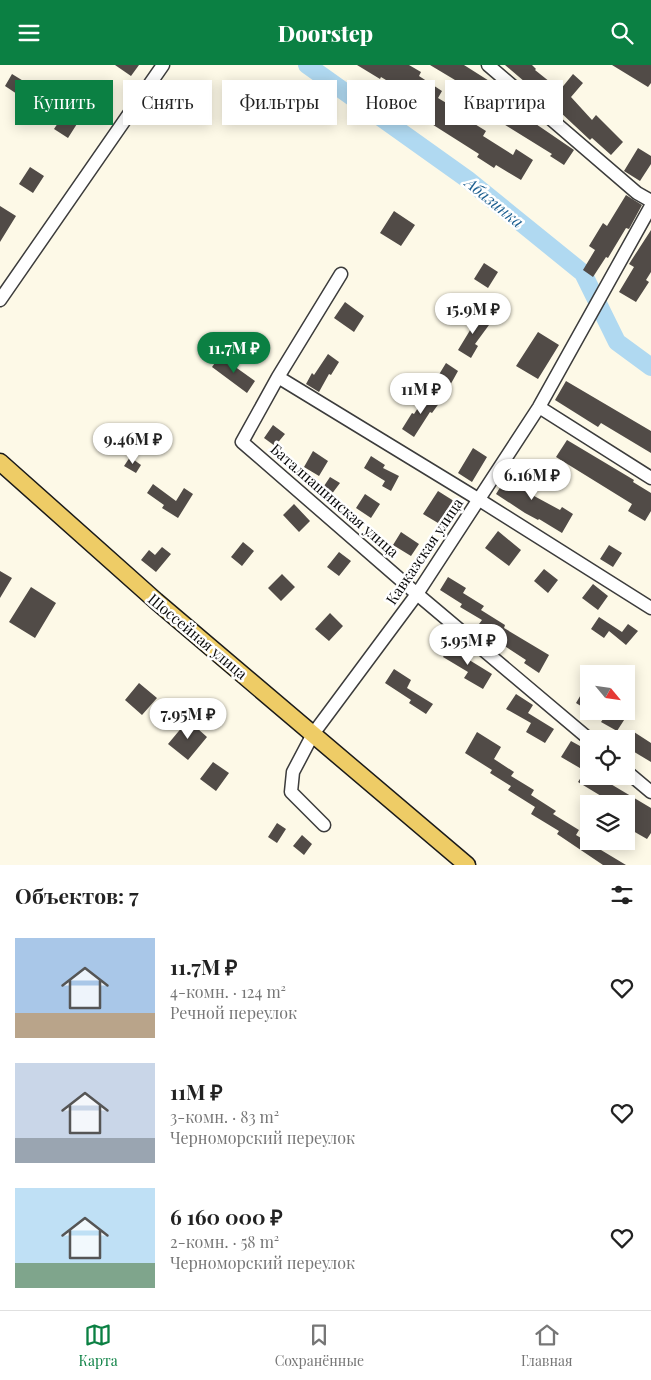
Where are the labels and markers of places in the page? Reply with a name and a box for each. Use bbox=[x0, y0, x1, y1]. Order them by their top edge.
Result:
pin: 15.9M ₽ bbox=[427, 293, 519, 335]
pin: 11.7M ₽ bbox=[188, 331, 280, 374]
pin: 11M ₽ bbox=[386, 373, 456, 415]
pin: 9.46M ₽ bbox=[87, 423, 179, 465]
pin: 6.16M ₽ bbox=[486, 459, 578, 501]
pin: 5.95M ₽ bbox=[422, 623, 514, 666]
pin: 7.95M ₽ bbox=[142, 697, 234, 740]

